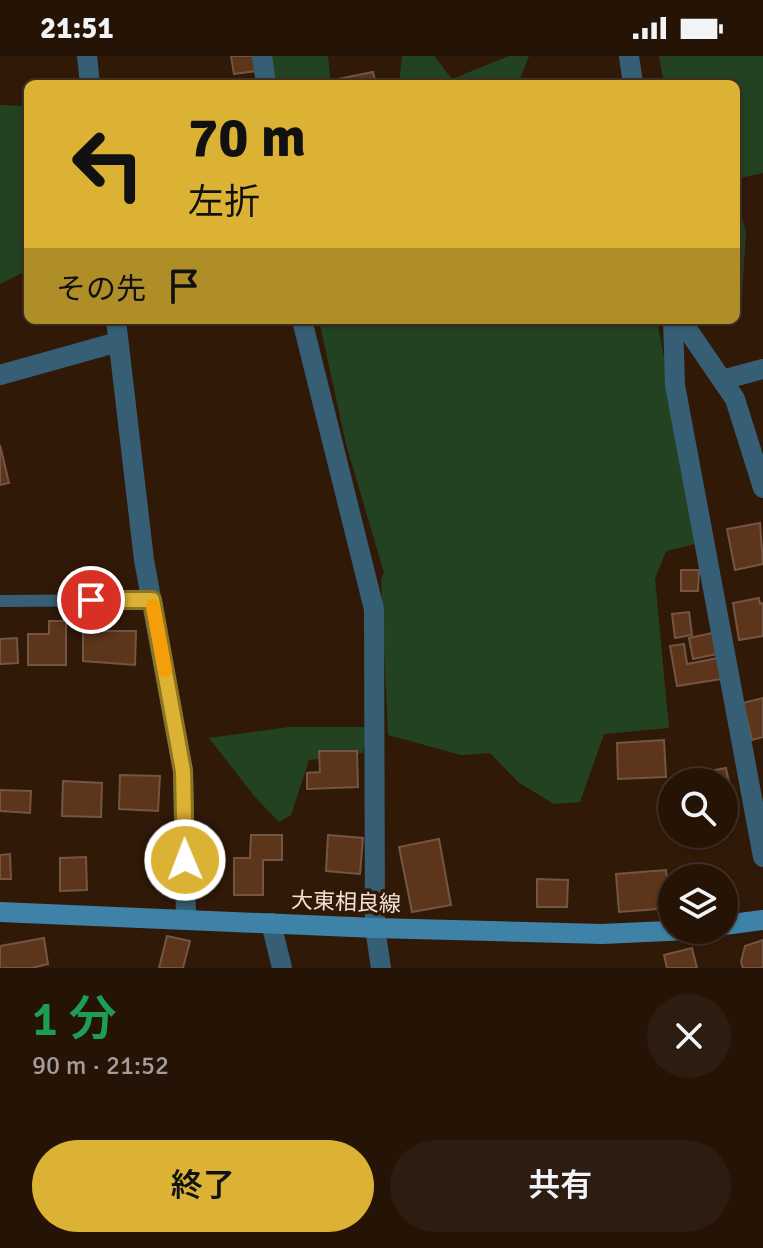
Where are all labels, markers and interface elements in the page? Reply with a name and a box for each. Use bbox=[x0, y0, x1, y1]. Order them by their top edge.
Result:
text: 21:51 bbox=[40, 10, 114, 47]
text: 70 m bbox=[188, 103, 306, 172]
icon: left bbox=[56, 112, 160, 216]
text: 左折 bbox=[188, 180, 260, 225]
icon: arrive bbox=[162, 264, 206, 308]
text: その先 bbox=[56, 271, 146, 308]
pin bbox=[57, 566, 125, 634]
icon: arrive bbox=[69, 578, 113, 622]
map controls bbox=[658, 768, 738, 944]
button: search bbox=[658, 768, 738, 848]
position arrow bbox=[143, 818, 227, 902]
button: layers bbox=[658, 864, 738, 944]
street label: 大東相良線 bbox=[291, 887, 401, 917]
text: 1 分 bbox=[32, 990, 116, 1049]
button: close bbox=[647, 994, 731, 1078]
text: 90 m · 21:52 bbox=[32, 1050, 169, 1082]
button: 終了 bbox=[32, 1140, 374, 1232]
button: 共有 bbox=[390, 1140, 731, 1232]

